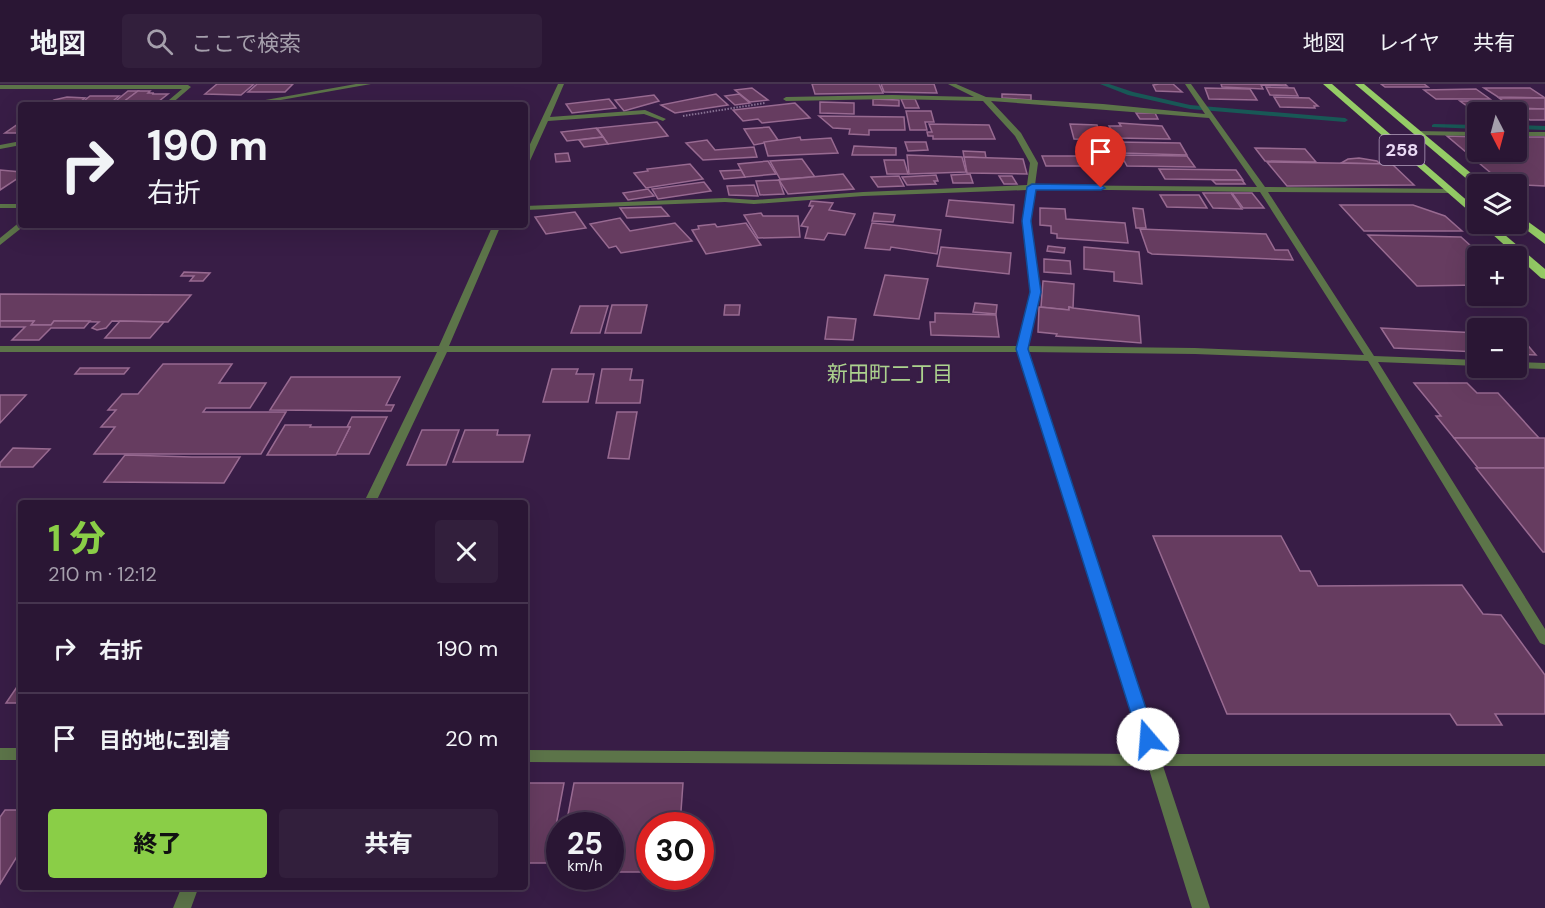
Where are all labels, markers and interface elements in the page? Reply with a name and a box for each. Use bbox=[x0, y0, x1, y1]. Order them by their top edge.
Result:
search box bbox=[122, 14, 542, 68]
text: 地図 bbox=[30, 25, 86, 62]
icon: search bbox=[143, 25, 176, 58]
text: ここで検索 bbox=[191, 29, 301, 58]
text: 地図 bbox=[1303, 29, 1345, 57]
text: レイヤ bbox=[1378, 29, 1440, 57]
text: 共有 bbox=[1473, 29, 1515, 57]
north arrow bbox=[1467, 102, 1527, 162]
map controls bbox=[1467, 102, 1527, 378]
text: 190 m bbox=[147, 118, 268, 173]
icon: right bbox=[48, 126, 126, 204]
pin bbox=[1075, 126, 1126, 188]
icon: arrive bbox=[1084, 135, 1117, 168]
road number: 258 bbox=[1380, 135, 1424, 165]
button: layers bbox=[1467, 174, 1527, 234]
text: 右折 bbox=[147, 175, 201, 210]
button: + bbox=[1467, 246, 1527, 306]
button: − bbox=[1467, 318, 1527, 378]
district label: 新田町二丁目 bbox=[827, 360, 953, 388]
text: 1 分 bbox=[48, 515, 106, 562]
button: close bbox=[435, 520, 498, 583]
text: 210 m · 12:12 bbox=[48, 561, 157, 587]
icon: right bbox=[48, 632, 81, 665]
text: 190 m bbox=[437, 634, 498, 663]
text: 右折 bbox=[99, 636, 143, 665]
position arrow bbox=[1116, 707, 1180, 771]
icon: arrive bbox=[48, 722, 81, 755]
text: 20 m bbox=[445, 724, 498, 753]
text: 目的地に到着 bbox=[99, 726, 231, 755]
button: 終了 bbox=[48, 809, 267, 878]
button: 共有 bbox=[279, 809, 498, 878]
speed limit sign: 30 bbox=[636, 812, 714, 890]
text: 25 bbox=[567, 824, 603, 863]
text: km/h bbox=[567, 856, 603, 876]

